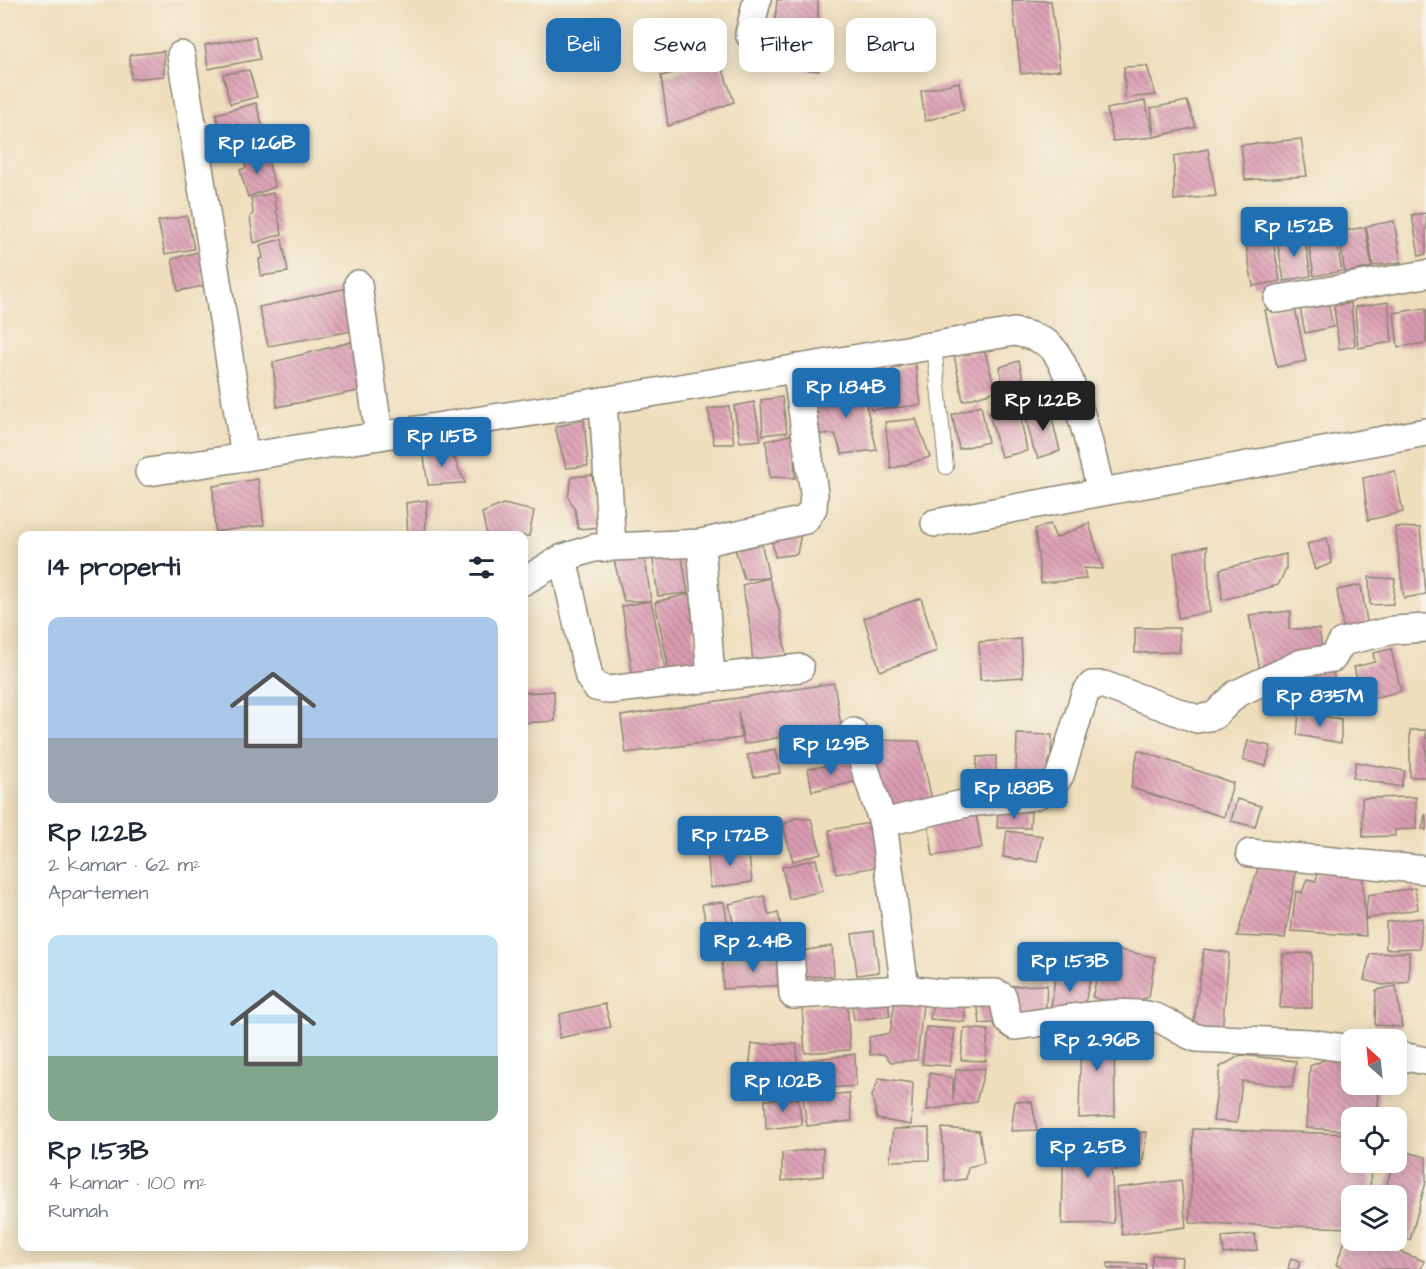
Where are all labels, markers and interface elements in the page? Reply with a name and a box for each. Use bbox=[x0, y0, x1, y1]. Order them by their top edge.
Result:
chip: Beli bbox=[546, 18, 621, 72]
chip: Sewa bbox=[633, 18, 727, 72]
chip: Filter bbox=[739, 18, 834, 72]
chip: Baru bbox=[846, 18, 936, 72]
pin: Rp 1.26B bbox=[195, 124, 319, 175]
text: Rp 1.26B bbox=[219, 129, 295, 157]
pin: Rp 1.52B bbox=[1232, 207, 1356, 258]
text: Rp 1.52B bbox=[1255, 212, 1333, 240]
pin: Rp 1.84B bbox=[784, 368, 908, 419]
text: Rp 1.84B bbox=[806, 373, 886, 401]
pin: Rp 1.22B bbox=[981, 381, 1105, 432]
text: Rp 1.22B bbox=[1005, 386, 1081, 414]
pin: Rp 1.15B bbox=[380, 417, 504, 468]
text: Rp 1.15B bbox=[407, 422, 477, 450]
text: 14 properti bbox=[48, 549, 180, 585]
icon: filters bbox=[465, 551, 498, 584]
icon: home bbox=[219, 656, 327, 764]
pin: Rp 835M bbox=[1265, 677, 1375, 728]
text: Rp 835M bbox=[1276, 682, 1364, 710]
pin: Rp 1.29B bbox=[769, 725, 893, 776]
text: Rp 1.29B bbox=[793, 730, 869, 758]
pin: Rp 1.88B bbox=[952, 769, 1076, 820]
text: Rp 1.88B bbox=[975, 774, 1053, 802]
text: Rp 1.22B bbox=[48, 815, 147, 851]
pin: Rp 1.72B bbox=[668, 816, 792, 867]
text: Rp 1.72B bbox=[692, 821, 768, 849]
text: 2 kamar · 62 m² bbox=[48, 851, 201, 879]
text: Apartemen bbox=[48, 879, 148, 907]
pin: Rp 2.41B bbox=[691, 922, 815, 973]
text: Rp 2.41B bbox=[714, 927, 792, 955]
pin: Rp 1.53B bbox=[1008, 942, 1132, 993]
text: Rp 1.53B bbox=[1031, 947, 1109, 975]
icon: home bbox=[219, 974, 327, 1082]
pin: Rp 2.96B bbox=[1035, 1021, 1159, 1072]
text: Rp 2.96B bbox=[1054, 1026, 1140, 1054]
north arrow bbox=[1341, 1029, 1407, 1095]
map controls bbox=[1341, 1029, 1407, 1251]
pin: Rp 1.02B bbox=[721, 1062, 845, 1113]
text: Rp 1.02B bbox=[744, 1067, 822, 1095]
button: locate bbox=[1341, 1107, 1407, 1173]
pin: Rp 2.5B bbox=[1033, 1128, 1143, 1179]
text: Rp 1.53B bbox=[48, 1133, 149, 1169]
text: Rp 2.5B bbox=[1050, 1133, 1126, 1161]
text: 4 kamar · 100 m² bbox=[48, 1169, 207, 1197]
button: layers bbox=[1341, 1185, 1407, 1251]
text: Rumah bbox=[48, 1197, 108, 1225]

